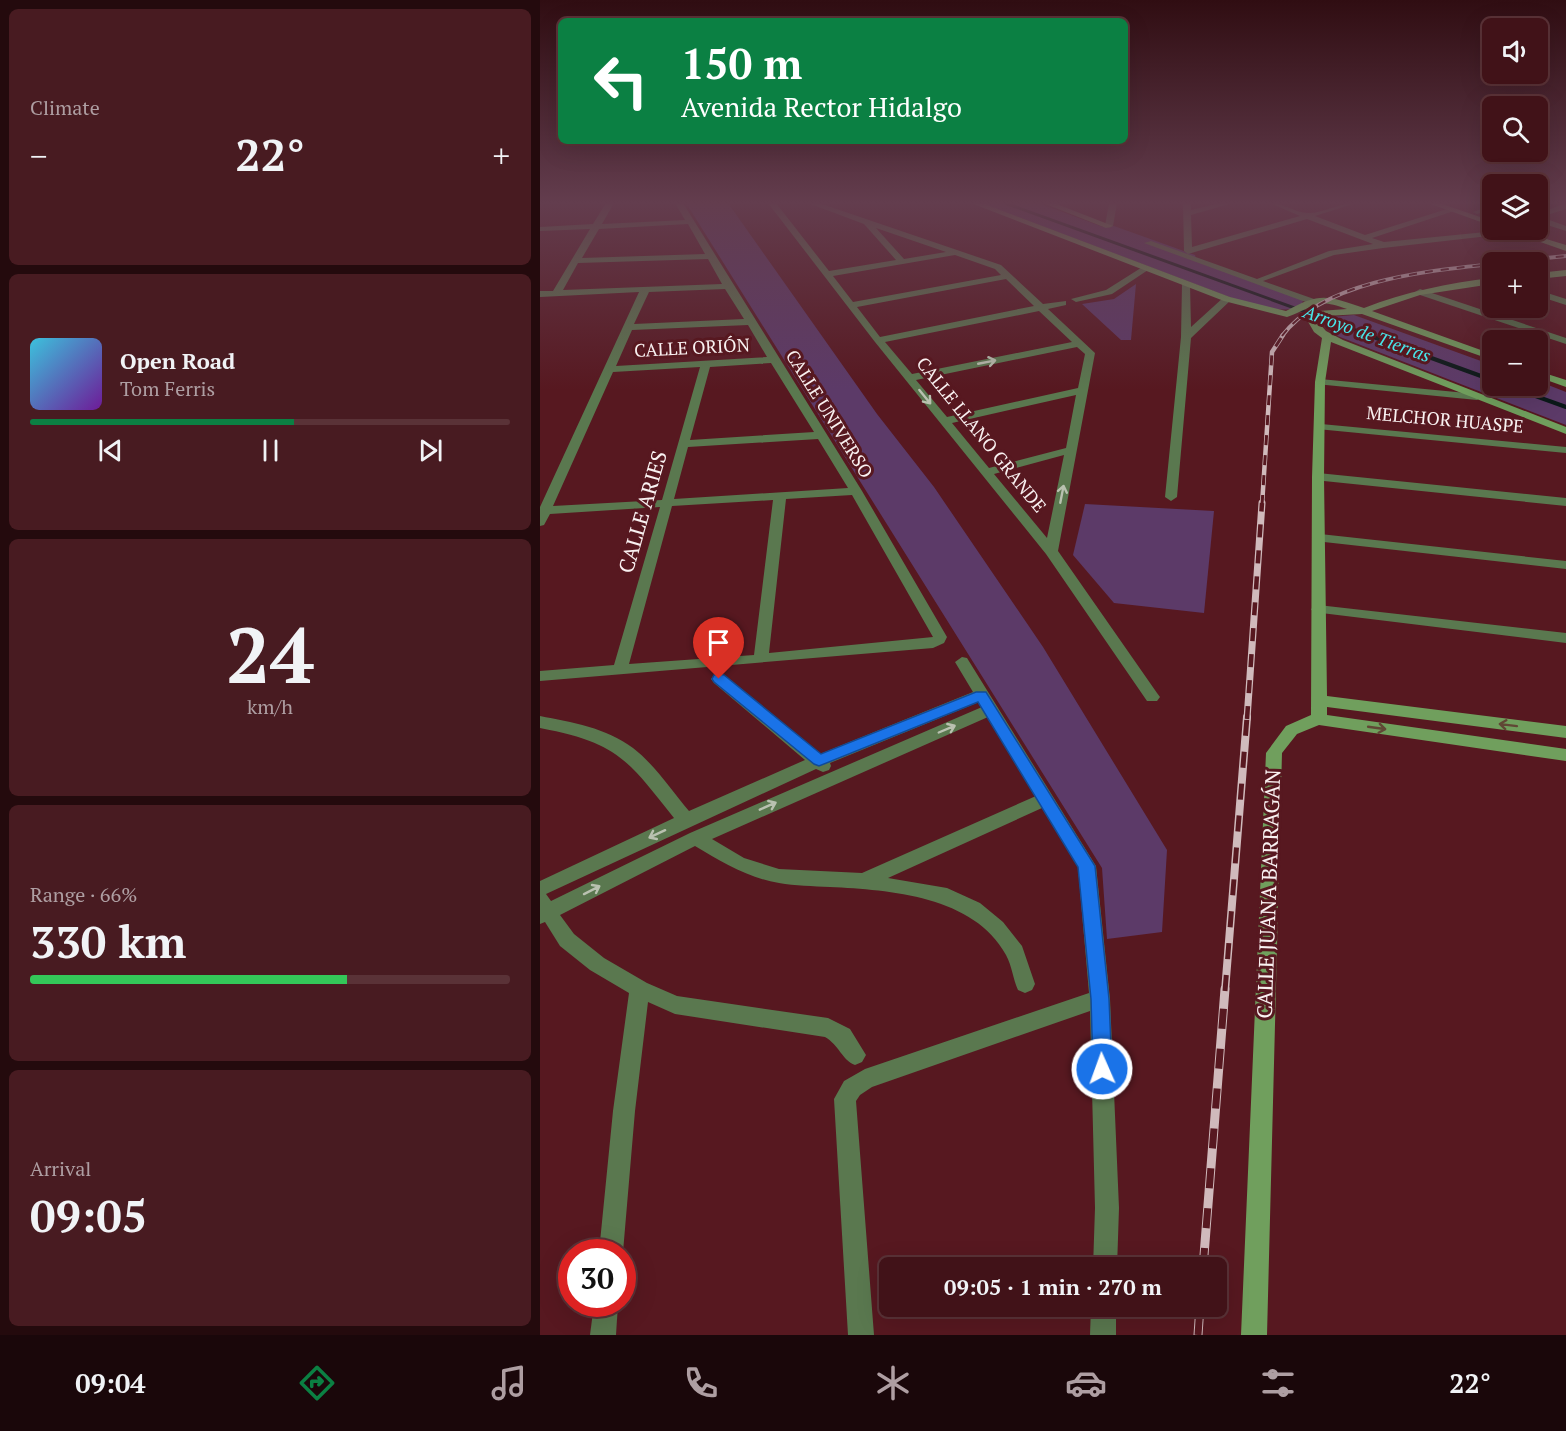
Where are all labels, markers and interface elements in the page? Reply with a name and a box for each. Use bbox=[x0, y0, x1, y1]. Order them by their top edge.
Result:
map controls bbox=[1482, 18, 1548, 396]
button: sound bbox=[1482, 18, 1548, 84]
text: 150 m bbox=[681, 35, 802, 91]
icon: left bbox=[582, 42, 660, 120]
text: Avenida Rector Hidalgo bbox=[681, 89, 962, 125]
text: Climate bbox=[30, 94, 100, 121]
button: search bbox=[1482, 96, 1548, 162]
text: 22° bbox=[235, 124, 305, 184]
text: − bbox=[30, 134, 48, 177]
text: + bbox=[492, 134, 510, 177]
button: layers bbox=[1482, 174, 1548, 240]
button: + bbox=[1482, 252, 1548, 318]
water label: Arroyo de Tierras bbox=[1299, 299, 1434, 367]
button: − bbox=[1482, 330, 1548, 396]
street label: CALLE ORIÓN bbox=[634, 332, 750, 362]
street label: CALLE UNIVERSO bbox=[781, 345, 879, 482]
text: Open Road bbox=[120, 346, 235, 375]
street label: CALLE LLANO GRANDE bbox=[912, 352, 1052, 517]
one-way arrow bbox=[977, 356, 996, 367]
text: Tom Ferris bbox=[120, 375, 215, 402]
one-way arrow bbox=[919, 389, 932, 405]
street label: MELCHOR HUASPE bbox=[1365, 400, 1525, 438]
icon: previous bbox=[94, 434, 127, 467]
icon: pause bbox=[254, 434, 287, 467]
icon: next bbox=[414, 434, 447, 467]
street label: CALLE ARIES bbox=[611, 447, 673, 576]
one-way arrow bbox=[1057, 485, 1068, 504]
text: 24 bbox=[226, 602, 314, 705]
pin bbox=[693, 617, 744, 679]
icon: arrive bbox=[702, 626, 735, 659]
text: km/h bbox=[247, 693, 293, 720]
one-way arrow bbox=[1499, 719, 1518, 730]
one-way arrow bbox=[1366, 722, 1386, 733]
one-way arrow bbox=[938, 723, 956, 734]
street label: CALLE JUANA BARRAGÁN bbox=[1250, 769, 1286, 1019]
one-way arrow bbox=[759, 800, 777, 811]
one-way arrow bbox=[649, 828, 667, 840]
text: Range · 66% bbox=[30, 881, 137, 908]
one-way arrow bbox=[583, 884, 601, 895]
text: 330 km bbox=[30, 911, 186, 971]
position arrow bbox=[1070, 1037, 1134, 1101]
text: Arrival bbox=[30, 1155, 91, 1182]
text: 09:05 bbox=[30, 1185, 147, 1245]
speed limit sign: 30 bbox=[558, 1239, 636, 1317]
text: 09:05 · 1 min · 270 m bbox=[944, 1272, 1162, 1301]
icon: directions bbox=[296, 1362, 338, 1404]
icon: music bbox=[488, 1362, 530, 1404]
icon: phone bbox=[680, 1362, 722, 1404]
icon: climate bbox=[872, 1362, 914, 1404]
icon: car bbox=[1065, 1362, 1107, 1404]
icon: filters bbox=[1257, 1362, 1299, 1404]
text: 09:04 bbox=[75, 1365, 145, 1401]
text: 22° bbox=[1449, 1365, 1491, 1401]

